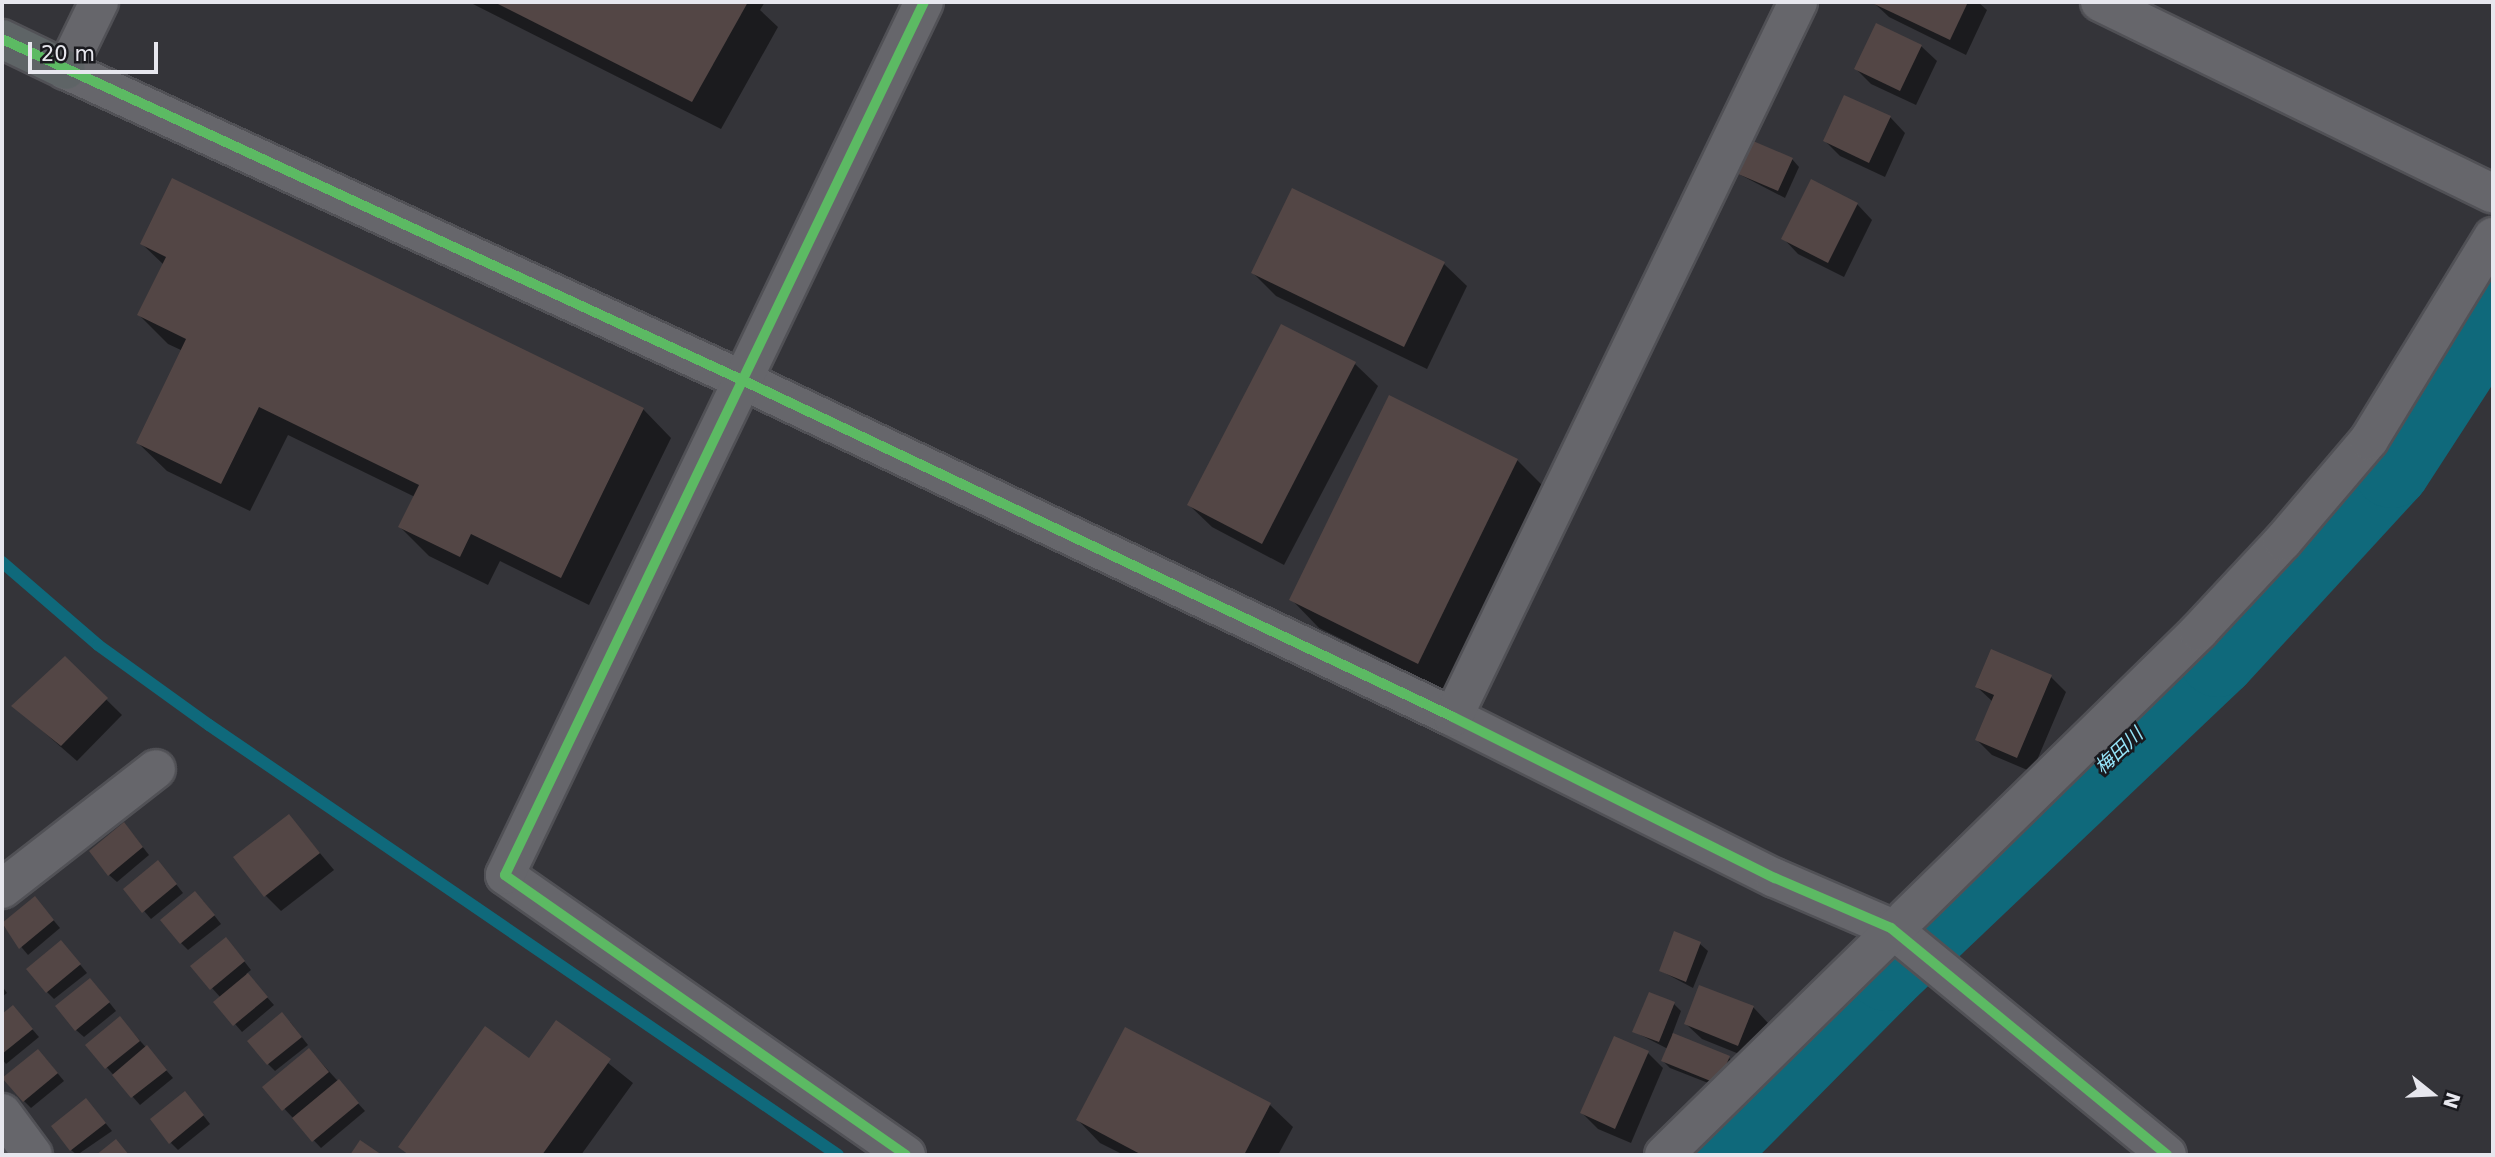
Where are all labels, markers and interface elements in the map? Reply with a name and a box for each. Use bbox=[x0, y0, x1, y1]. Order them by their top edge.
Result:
scale bar bbox=[32, 28, 161, 72]
text: 20 m bbox=[41, 42, 95, 66]
water label: 梅田川 bbox=[2090, 723, 2148, 779]
north arrow bbox=[2397, 1059, 2467, 1129]
text: N bbox=[2439, 1090, 2465, 1111]

